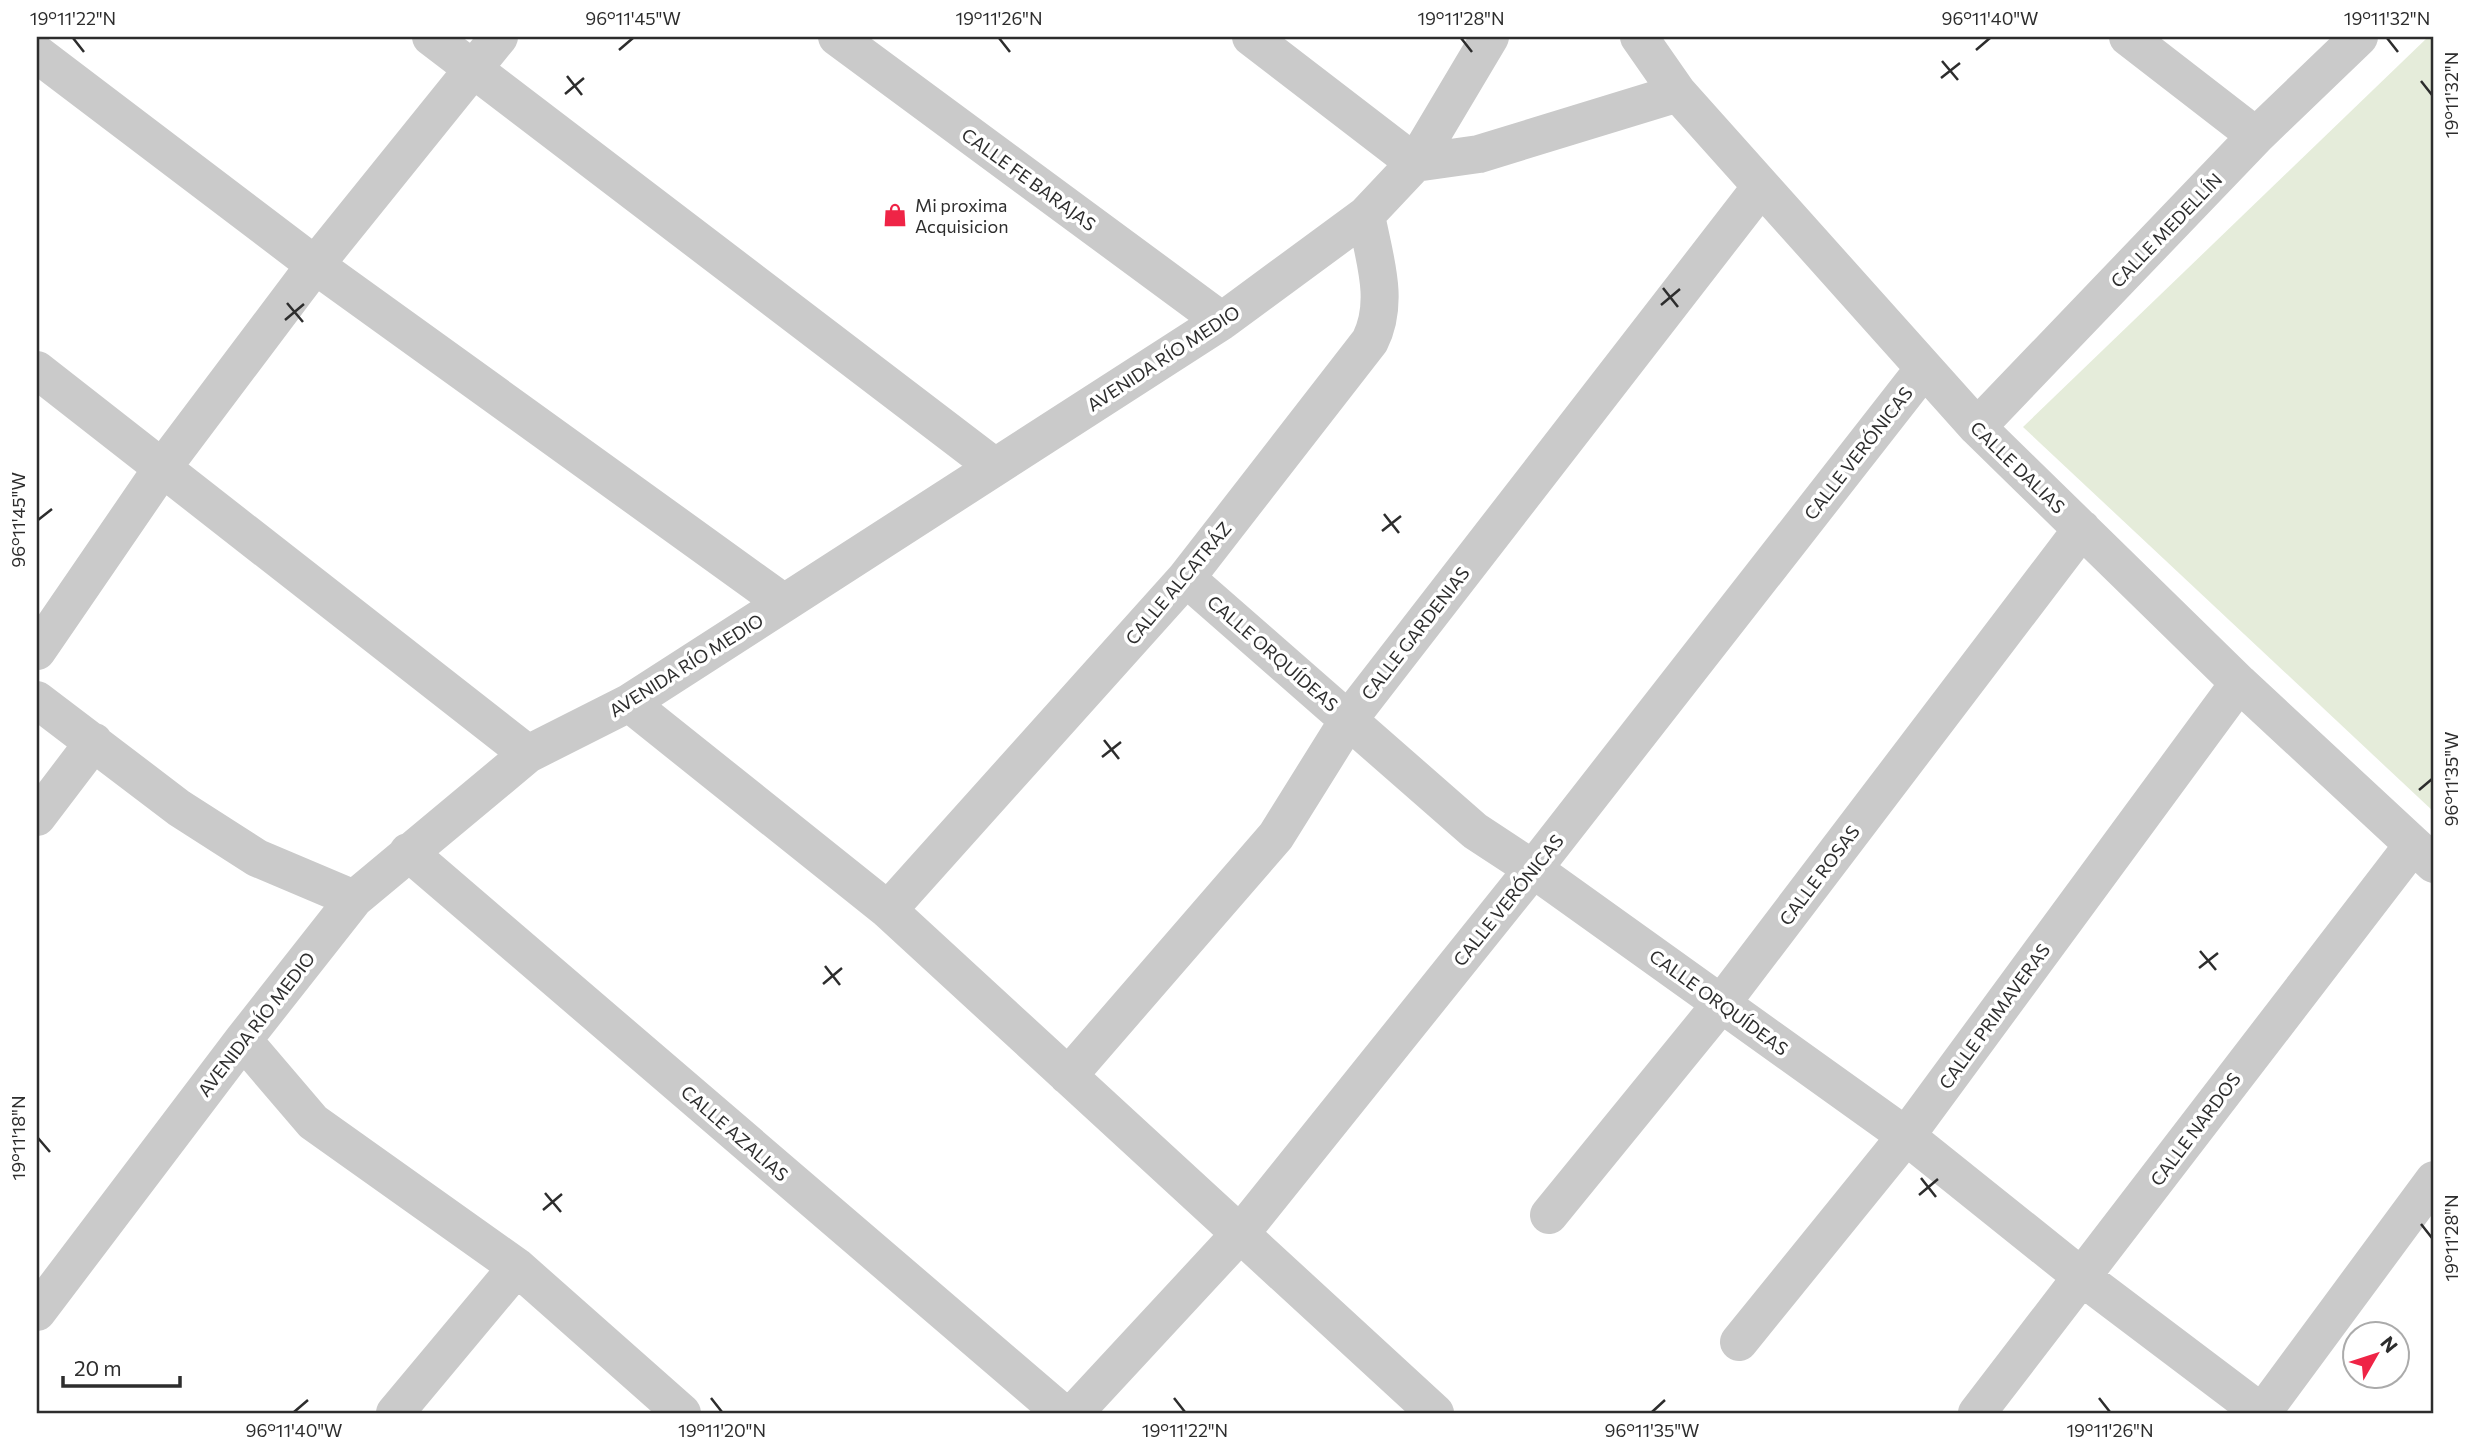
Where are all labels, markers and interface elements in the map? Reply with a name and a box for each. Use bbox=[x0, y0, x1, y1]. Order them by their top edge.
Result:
text: 19°11'22"N bbox=[30, 7, 116, 29]
text: 96°11'45"W bbox=[585, 7, 681, 29]
text: 19°11'26"N bbox=[955, 7, 1043, 29]
text: 19°11'28"N bbox=[1417, 7, 1505, 29]
text: 96°11'40"W bbox=[1942, 7, 2038, 29]
text: 19°11'32"N bbox=[2344, 7, 2430, 29]
text: 19°11'32"N bbox=[2440, 52, 2462, 138]
street label: CALLE FE BARAJAS bbox=[958, 123, 1100, 235]
street label: CALLE MEDELLÍN bbox=[2106, 168, 2226, 292]
place label: Mi proxima Acquisicion bbox=[915, 194, 1009, 237]
shop icon: Mi proxima Acquisicion bbox=[881, 201, 909, 229]
street label: AVENIDA RÍO MEDIO bbox=[1083, 300, 1243, 416]
street label: CALLE VERÓNICAS bbox=[1799, 382, 1917, 524]
street label: CALLE DALIAS bbox=[1966, 416, 2070, 518]
text: 96°11'45"W bbox=[7, 472, 29, 568]
street label: CALLE ALCATRÁZ bbox=[1120, 517, 1236, 649]
street label: CALLE GARDENIAS bbox=[1356, 562, 1474, 704]
street label: CALLE ORQUÍDEAS bbox=[1203, 590, 1343, 716]
street label: AVENIDA RÍO MEDIO bbox=[605, 609, 767, 721]
text: 96°11'35"W bbox=[2440, 732, 2462, 826]
street label: CALLE ROSAS bbox=[1774, 821, 1864, 929]
street label: CALLE VERÓNICAS bbox=[1448, 830, 1568, 970]
street label: CALLE PRIMAVERAS bbox=[1934, 939, 2054, 1093]
street label: CALLE ORQUÍDEAS bbox=[1645, 944, 1793, 1060]
street label: AVENIDA RÍO MEDIO bbox=[193, 947, 319, 1101]
street label: CALLE NARDOS bbox=[2145, 1068, 2245, 1190]
street label: CALLE AZALIAS bbox=[677, 1081, 793, 1185]
text: 19°11'18"N bbox=[7, 1096, 29, 1180]
text: 19°11'28"N bbox=[2440, 1194, 2462, 1282]
north arrow bbox=[2342, 1320, 2412, 1390]
text: N bbox=[2376, 1331, 2403, 1357]
scale bar bbox=[63, 1345, 180, 1389]
text: 20 m bbox=[74, 1355, 122, 1380]
text: 96°11'40"W bbox=[246, 1419, 342, 1441]
text: 19°11'20"N bbox=[678, 1419, 766, 1441]
text: 19°11'22"N bbox=[1142, 1419, 1228, 1441]
text: 96°11'35"W bbox=[1605, 1419, 1699, 1441]
text: 19°11'26"N bbox=[2066, 1419, 2154, 1441]

